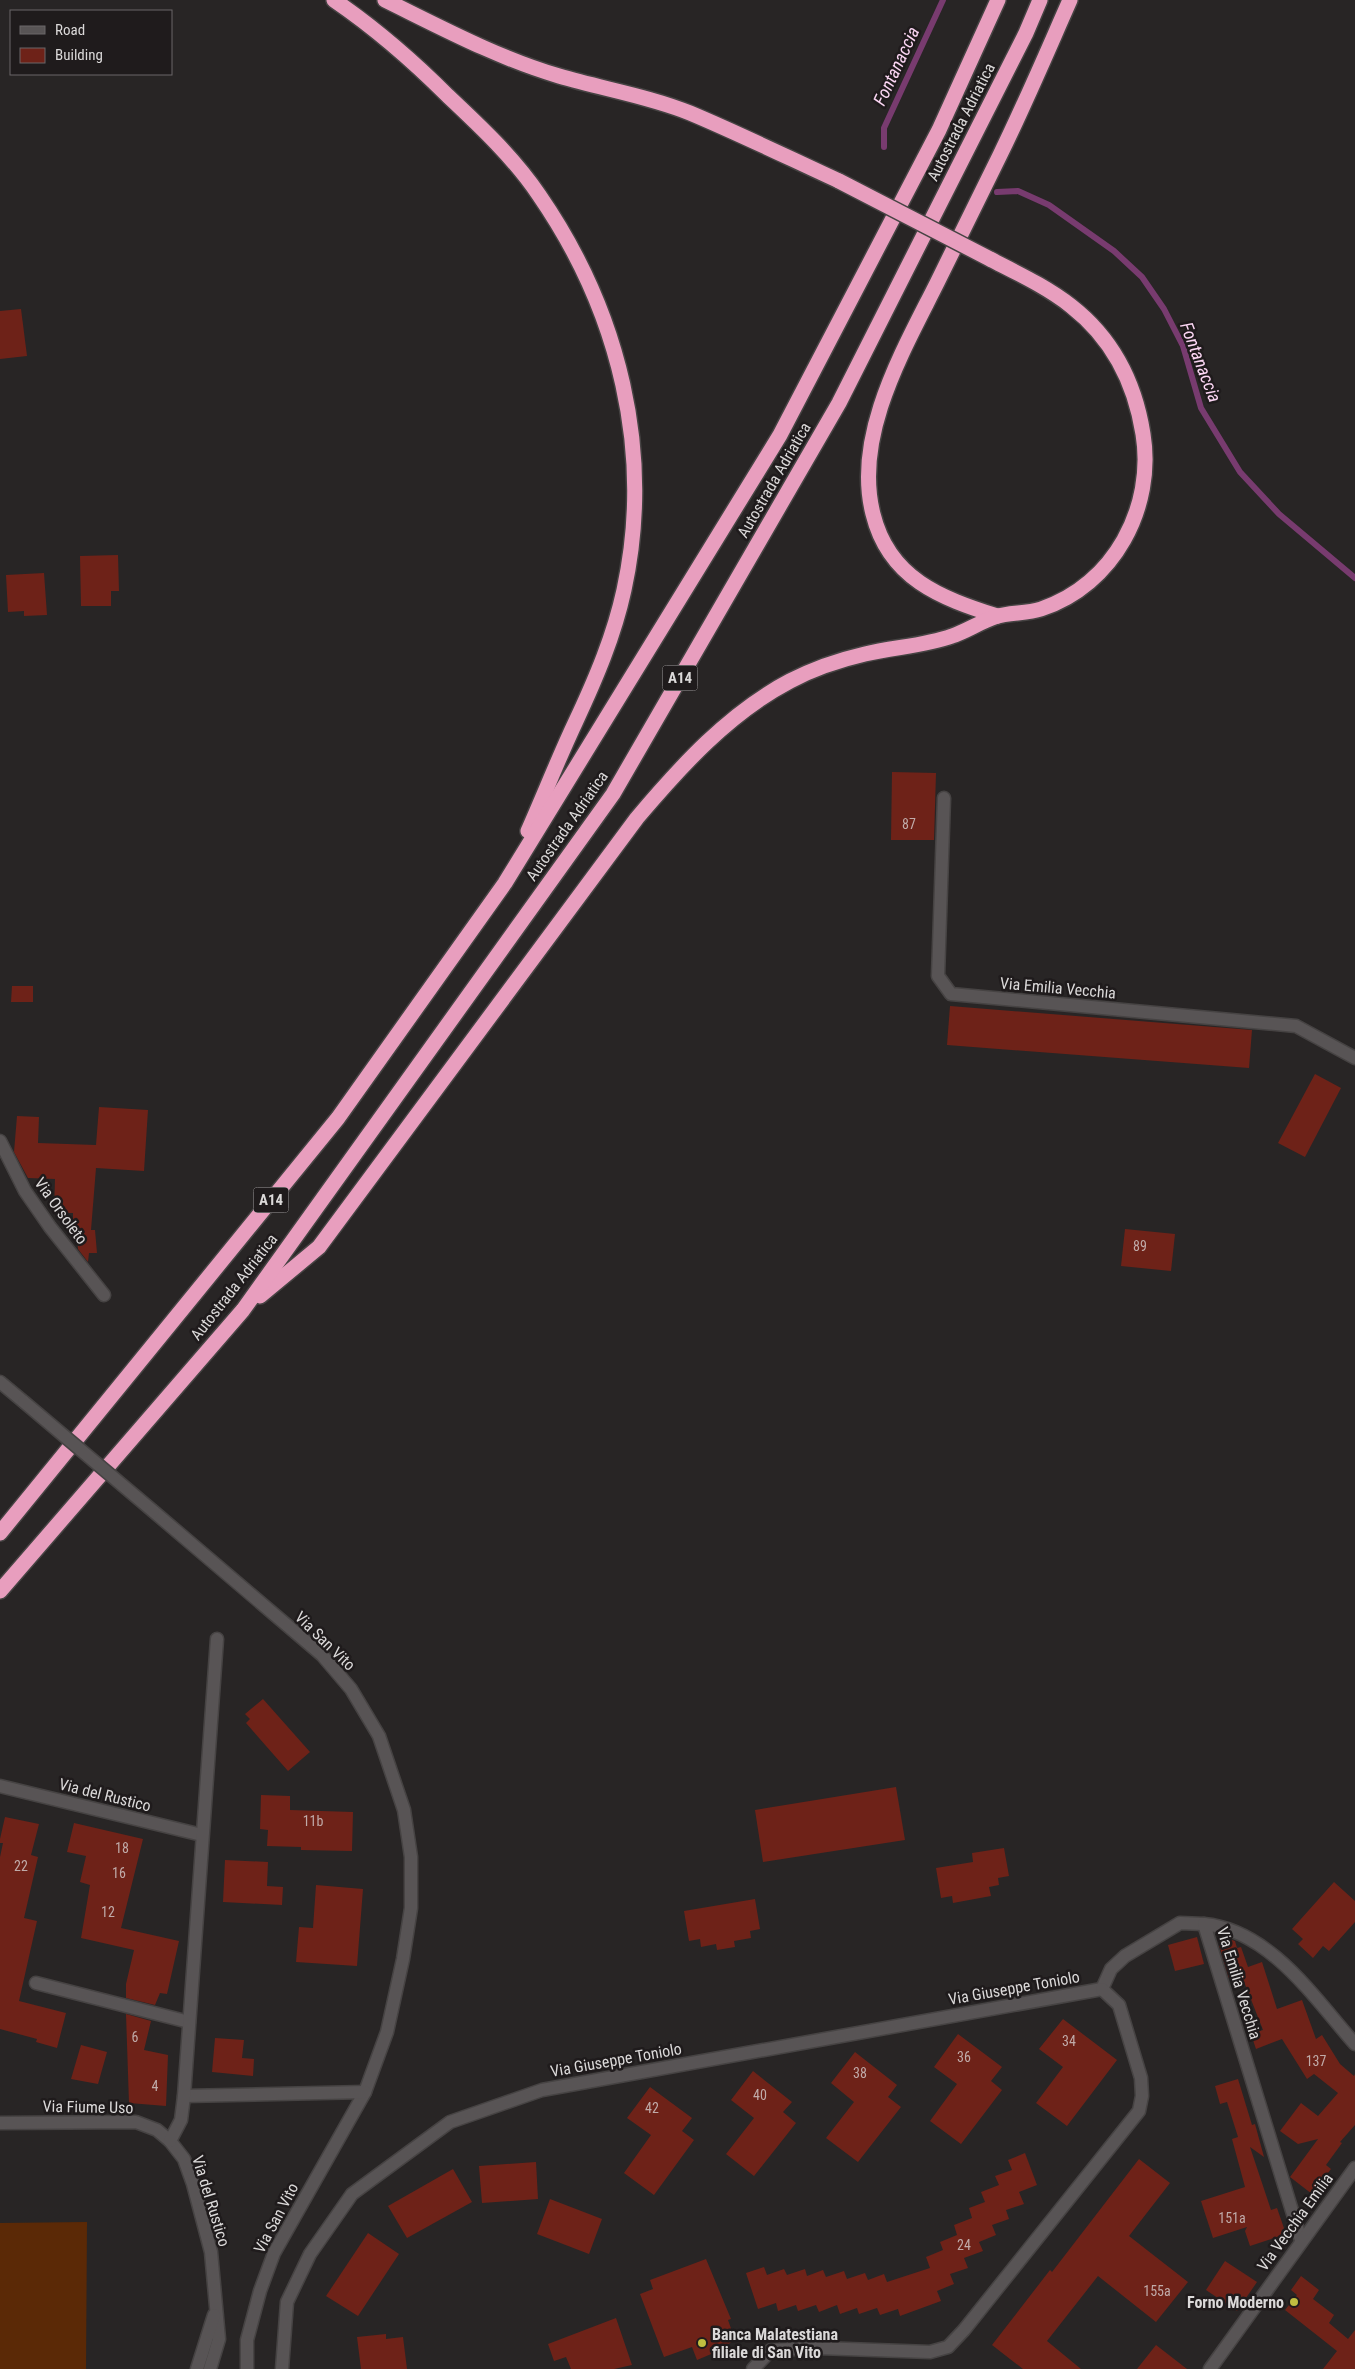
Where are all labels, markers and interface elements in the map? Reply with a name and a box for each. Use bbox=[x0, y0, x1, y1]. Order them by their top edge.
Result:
legend bbox=[10, 10, 172, 75]
text: Road bbox=[55, 21, 85, 39]
water label: Fontanaccia bbox=[869, 23, 923, 109]
text: Building bbox=[55, 46, 103, 64]
street label: Autostrada Adriatica bbox=[923, 60, 999, 184]
water label: Fontanaccia bbox=[1176, 319, 1226, 405]
street label: Autostrada Adriatica bbox=[733, 419, 815, 541]
road number: A14 bbox=[662, 666, 698, 690]
street label: Autostrada Adriatica bbox=[522, 767, 612, 885]
house number: 87 bbox=[902, 816, 916, 832]
street label: Via Emilia Vecchia bbox=[999, 973, 1117, 1003]
street label: Via Orsoleto bbox=[31, 1174, 91, 1248]
road number: A14 bbox=[254, 1188, 288, 1212]
street label: Autostrada Adriatica bbox=[187, 1230, 281, 1344]
house number: 89 bbox=[1133, 1238, 1147, 1254]
street label: Via San Vito bbox=[291, 1608, 359, 1674]
street label: Via del Rustico bbox=[57, 1774, 153, 1816]
house number: 11b bbox=[303, 1813, 323, 1829]
house number: 18 bbox=[115, 1840, 129, 1856]
house number: 22 bbox=[14, 1858, 28, 1874]
house number: 16 bbox=[112, 1865, 126, 1881]
house number: 12 bbox=[101, 1904, 115, 1920]
street label: Via Emilia Vecchia bbox=[1213, 1925, 1265, 2041]
street label: Via Giuseppe Toniolo bbox=[947, 1967, 1081, 2009]
house number: 6 bbox=[132, 2029, 139, 2045]
house number: 34 bbox=[1062, 2033, 1076, 2049]
street label: Via Giuseppe Toniolo bbox=[549, 2039, 683, 2081]
house number: 36 bbox=[957, 2049, 971, 2065]
house number: 137 bbox=[1306, 2053, 1326, 2069]
house number: 38 bbox=[853, 2065, 867, 2081]
house number: 4 bbox=[152, 2078, 159, 2094]
house number: 40 bbox=[753, 2087, 767, 2103]
street label: Via Fiume Uso bbox=[43, 2097, 133, 2117]
house number: 42 bbox=[645, 2100, 659, 2116]
street label: Via del Rustico bbox=[188, 2153, 234, 2249]
street label: Via Vecchia Emilia bbox=[1253, 2169, 1337, 2275]
street label: Via San Vito bbox=[250, 2180, 302, 2256]
house number: 151a bbox=[1218, 2210, 1246, 2226]
house number: 24 bbox=[957, 2237, 971, 2253]
house number: 155a bbox=[1143, 2283, 1171, 2299]
place label: Forno Moderno bbox=[1187, 2293, 1284, 2312]
marker: Forno Moderno bbox=[1288, 2296, 1300, 2308]
place label: Banca Malatestiana filiale di San Vito bbox=[712, 2325, 838, 2362]
marker: Banca Malatestiana filiale di San Vito bbox=[696, 2337, 708, 2349]

